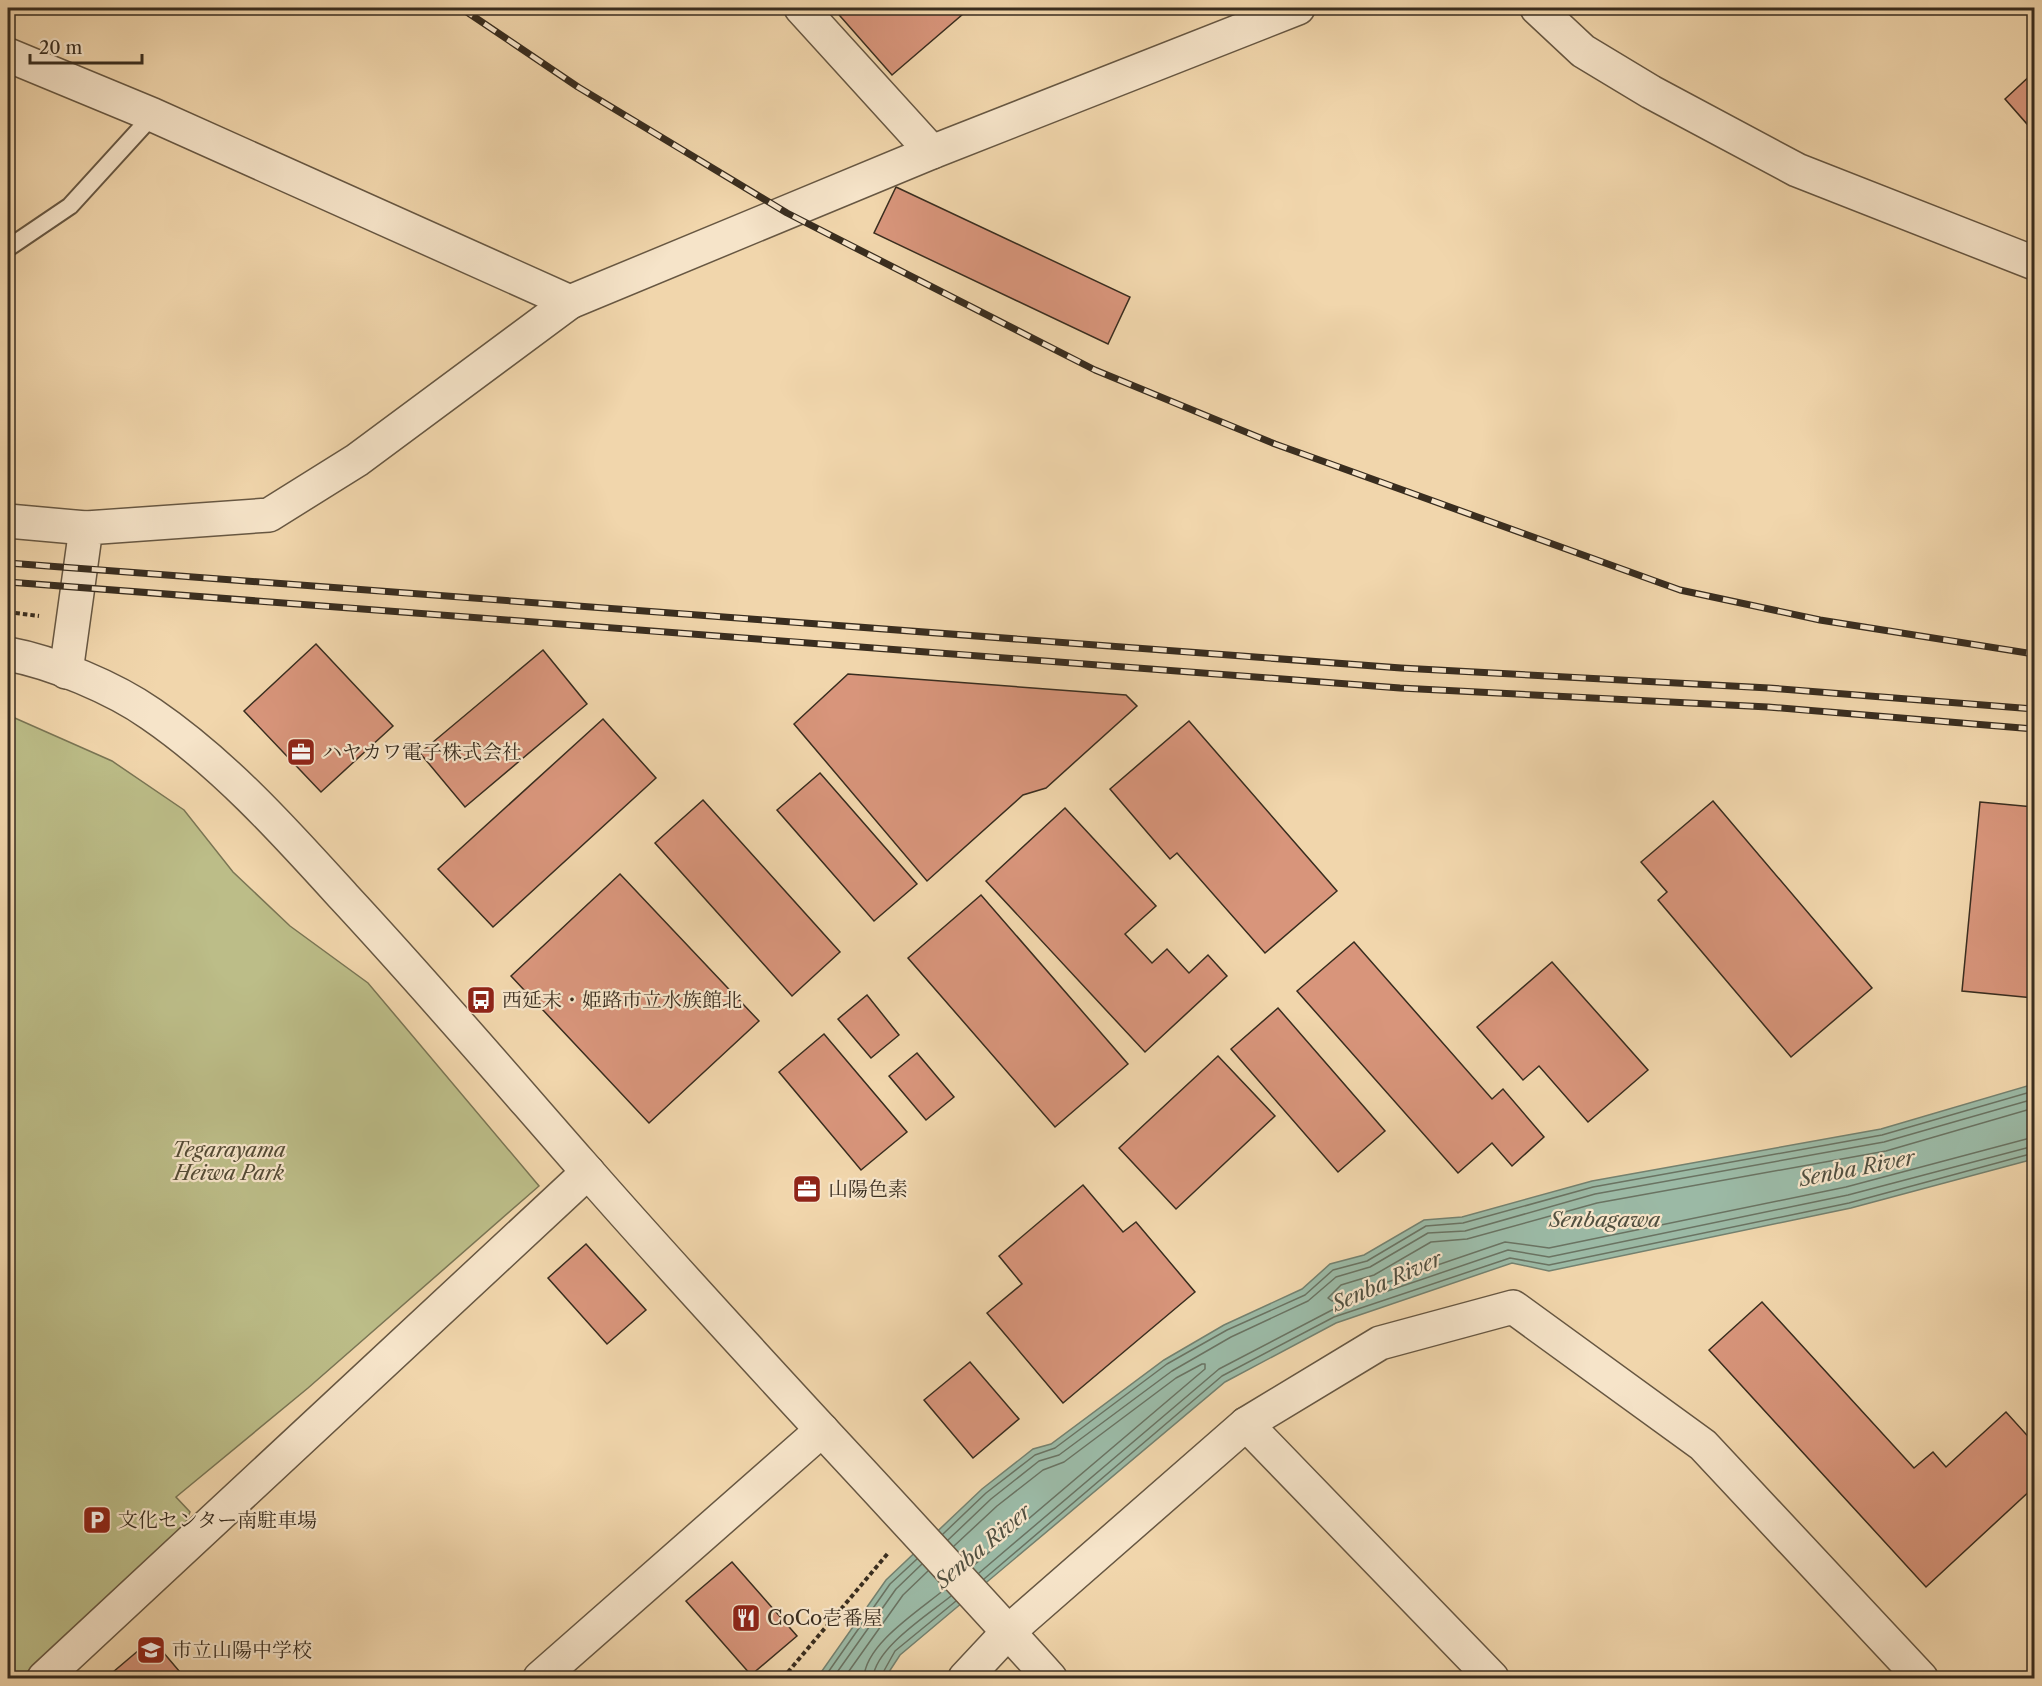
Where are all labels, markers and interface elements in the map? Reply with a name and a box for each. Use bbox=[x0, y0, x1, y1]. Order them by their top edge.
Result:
scale bar bbox=[30, 27, 142, 65]
text: 20 m bbox=[39, 37, 83, 59]
office icon: ハヤカワ電子株式会社 bbox=[285, 736, 317, 768]
place label: ハヤカワ電子株式会社 bbox=[322, 740, 522, 764]
bus stop icon: 西延末・姫路市立水族館北 bbox=[465, 984, 497, 1016]
place label: 西延末・姫路市立水族館北 bbox=[502, 988, 742, 1012]
park label: Tegarayama Heiwa Park bbox=[172, 1138, 286, 1185]
water label: Senba River bbox=[1795, 1144, 1918, 1192]
office icon: 山陽色素 bbox=[791, 1173, 823, 1205]
place label: 山陽色素 bbox=[828, 1177, 908, 1201]
water label: Senbagawa bbox=[1547, 1207, 1661, 1232]
water label: Senba River bbox=[1326, 1245, 1447, 1317]
water label: Senba River bbox=[928, 1498, 1037, 1595]
parking icon: 文化センター南駐車場 bbox=[81, 1504, 113, 1536]
place label: 文化センター南駐車場 bbox=[118, 1508, 317, 1532]
restaurant icon: CoCo壱番屋 bbox=[730, 1602, 762, 1634]
place label: CoCo壱番屋 bbox=[767, 1606, 882, 1630]
school or university icon: 市立山陽中学校 bbox=[135, 1634, 167, 1666]
place label: 市立山陽中学校 bbox=[172, 1638, 312, 1662]

